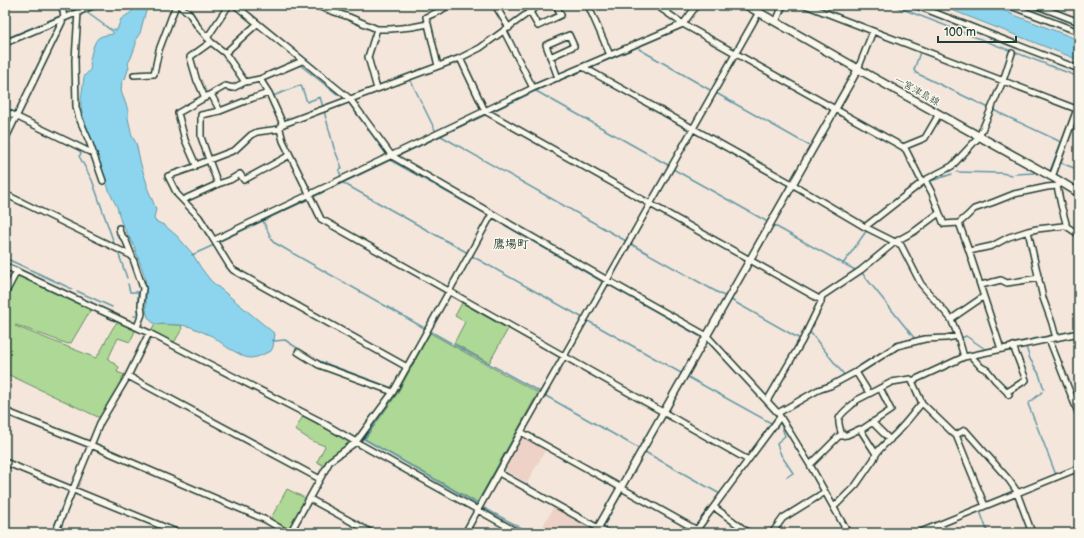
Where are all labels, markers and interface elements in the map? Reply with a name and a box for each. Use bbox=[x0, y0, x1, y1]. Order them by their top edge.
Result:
scale bar bbox=[938, 18, 1016, 44]
text: 100 m bbox=[944, 25, 976, 40]
street label: 一宮津島線 bbox=[892, 74, 942, 108]
district label: 鷹場町 bbox=[493, 237, 529, 252]

